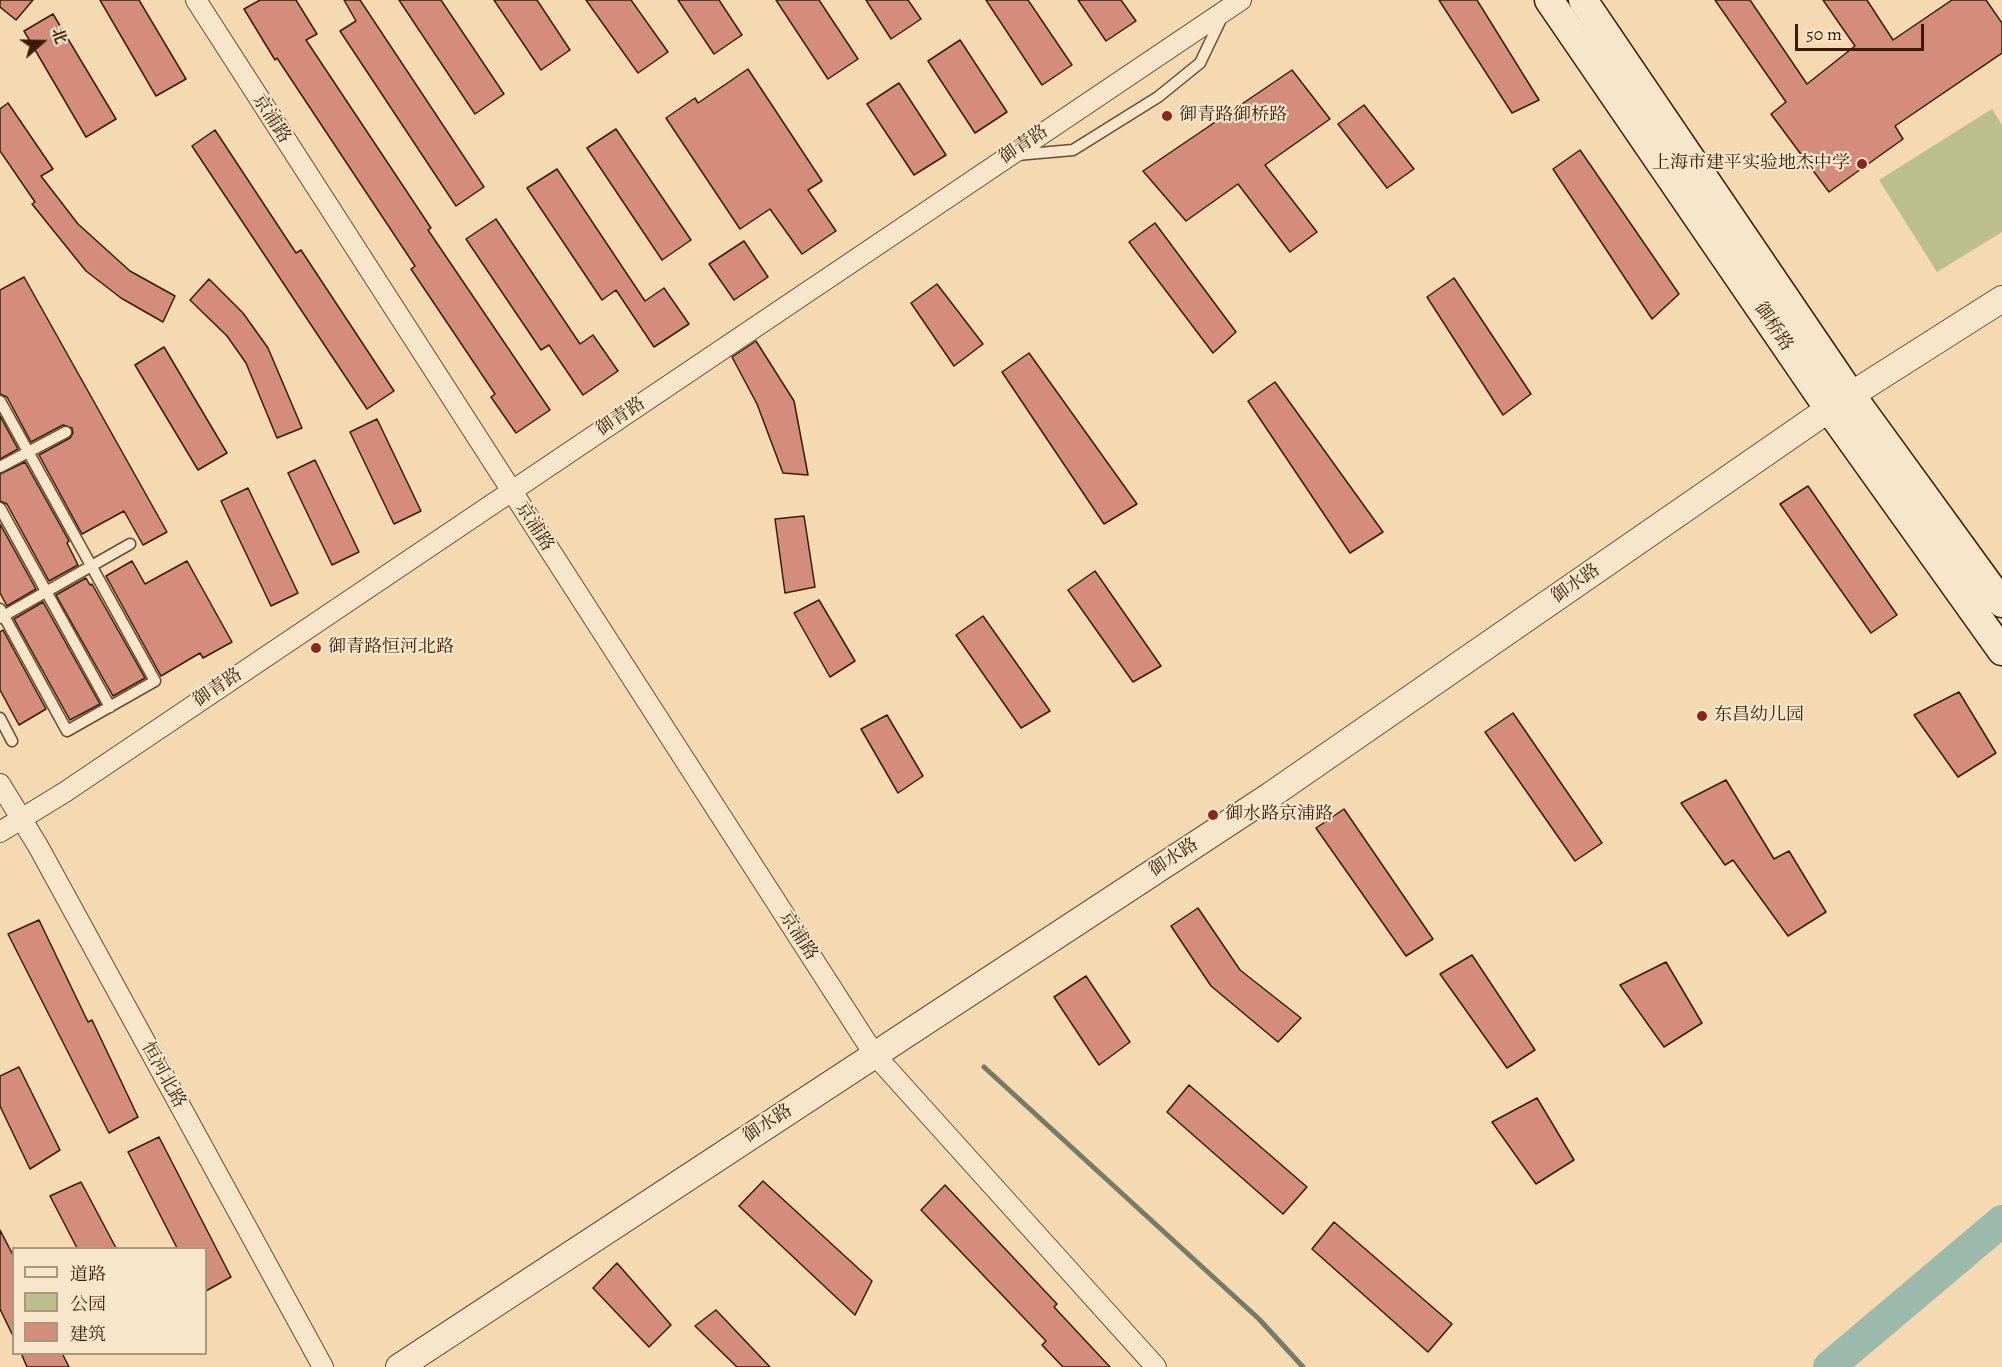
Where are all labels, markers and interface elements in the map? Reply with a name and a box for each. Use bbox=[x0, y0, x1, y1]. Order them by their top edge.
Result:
north arrow bbox=[12, 12, 72, 72]
scale bar bbox=[1798, 12, 1927, 50]
text: 50 m bbox=[1806, 22, 1842, 46]
text: 北 bbox=[46, 25, 72, 47]
street label: 京浦路 bbox=[247, 90, 295, 148]
place label: 御青路御桥路 bbox=[1179, 105, 1287, 127]
marker: 御青路御桥路 bbox=[1160, 109, 1174, 123]
street label: 御青路 bbox=[996, 121, 1052, 169]
place label: 上海市建平实验地杰中学 bbox=[1652, 153, 1850, 175]
marker: 上海市建平实验地杰中学 bbox=[1855, 157, 1869, 171]
street label: 御桥路 bbox=[1749, 299, 1797, 355]
street label: 御青路 bbox=[593, 393, 649, 441]
street label: 京浦路 bbox=[510, 498, 558, 556]
street label: 御水路 bbox=[1548, 560, 1604, 608]
place label: 御青路恒河北路 bbox=[328, 637, 454, 659]
marker: 御青路恒河北路 bbox=[309, 641, 323, 655]
street label: 御青路 bbox=[190, 664, 246, 712]
place label: 东昌幼儿园 bbox=[1714, 705, 1804, 727]
marker: 东昌幼儿园 bbox=[1695, 709, 1709, 723]
place label: 御水路京浦路 bbox=[1225, 804, 1333, 826]
marker: 御水路京浦路 bbox=[1206, 808, 1220, 822]
street label: 御水路 bbox=[1145, 834, 1203, 882]
street label: 京浦路 bbox=[774, 907, 822, 965]
street label: 恒河北路 bbox=[136, 1038, 190, 1112]
street label: 御水路 bbox=[739, 1100, 797, 1148]
legend bbox=[12, 1247, 207, 1355]
text: 道路 bbox=[70, 1262, 106, 1286]
text: 公园 bbox=[70, 1292, 106, 1316]
text: 建筑 bbox=[70, 1322, 106, 1346]

